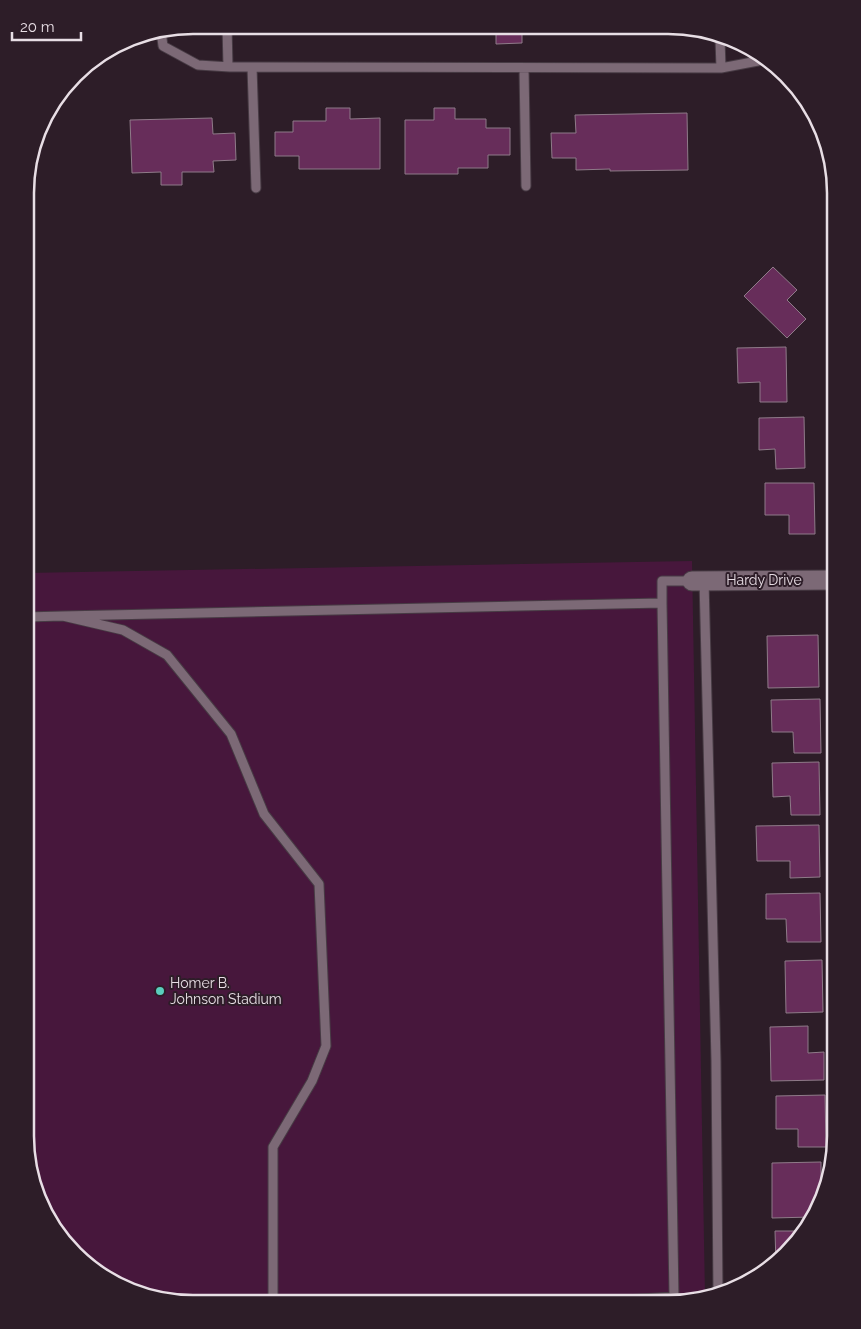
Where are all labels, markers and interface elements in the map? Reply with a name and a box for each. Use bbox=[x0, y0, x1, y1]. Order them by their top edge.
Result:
scale bar bbox=[12, 10, 81, 42]
text: 20 m bbox=[20, 18, 55, 36]
street label: Hardy Drive bbox=[726, 572, 802, 588]
place label: Homer B. Johnson Stadium bbox=[170, 975, 282, 1007]
marker: Homer B. Johnson Stadium bbox=[154, 985, 166, 997]

